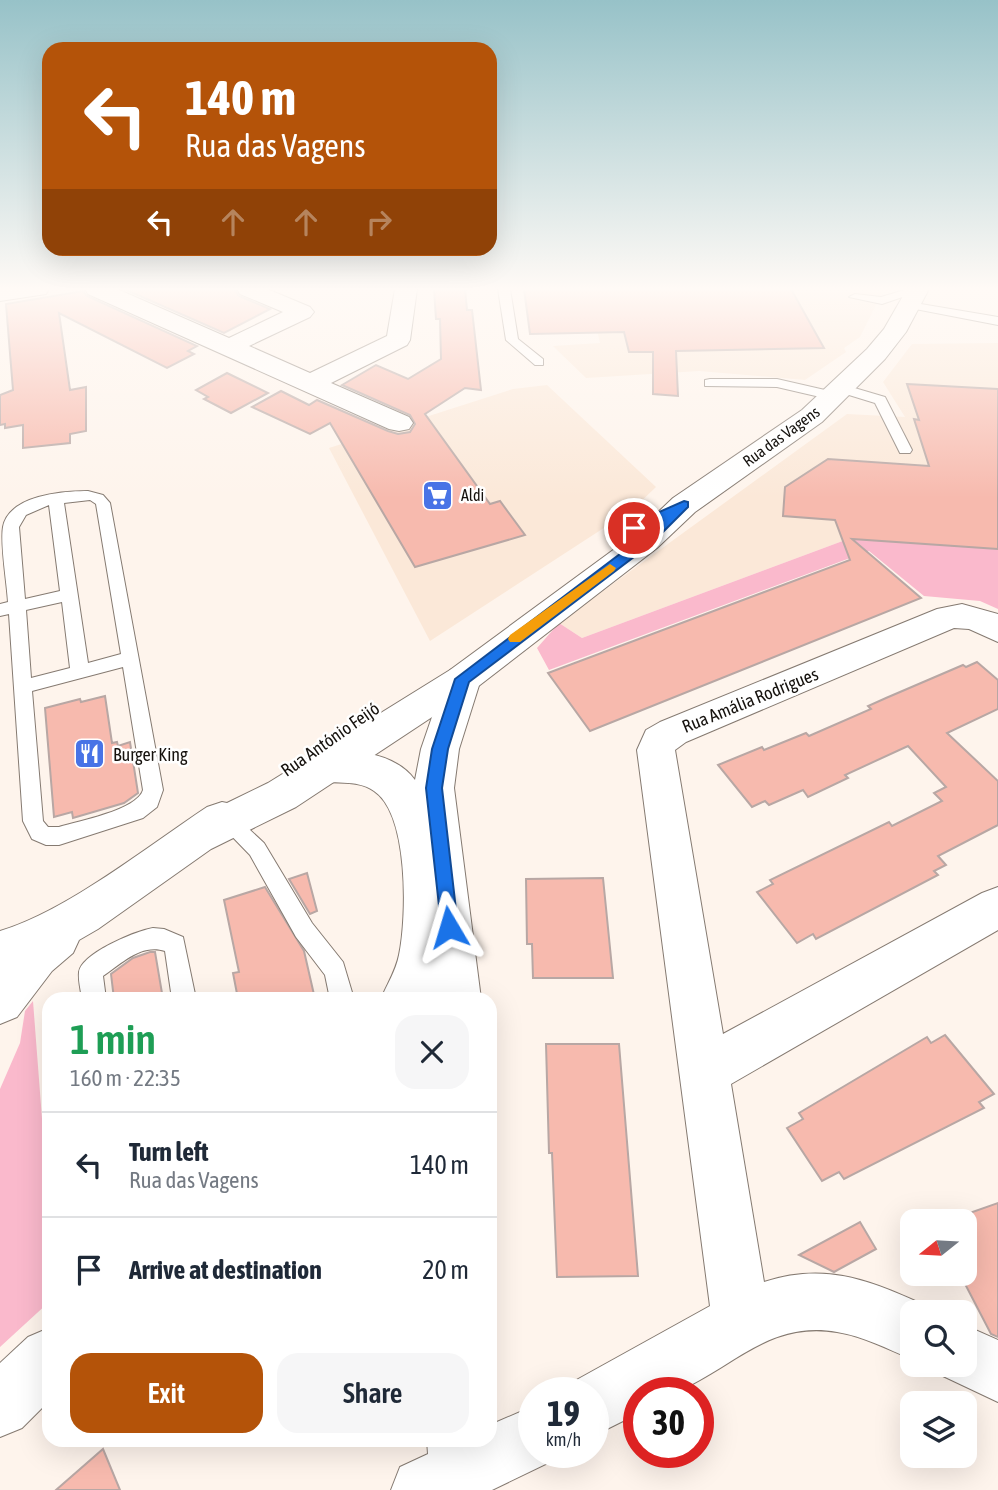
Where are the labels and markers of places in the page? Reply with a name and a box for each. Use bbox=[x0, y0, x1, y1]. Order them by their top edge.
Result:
supermarket icon: Aldi bbox=[421, 478, 455, 512]
place label: Aldi bbox=[461, 486, 484, 504]
pin bbox=[604, 498, 664, 558]
restaurant icon: Burger King bbox=[73, 737, 107, 771]
place label: Burger King bbox=[113, 744, 188, 765]

